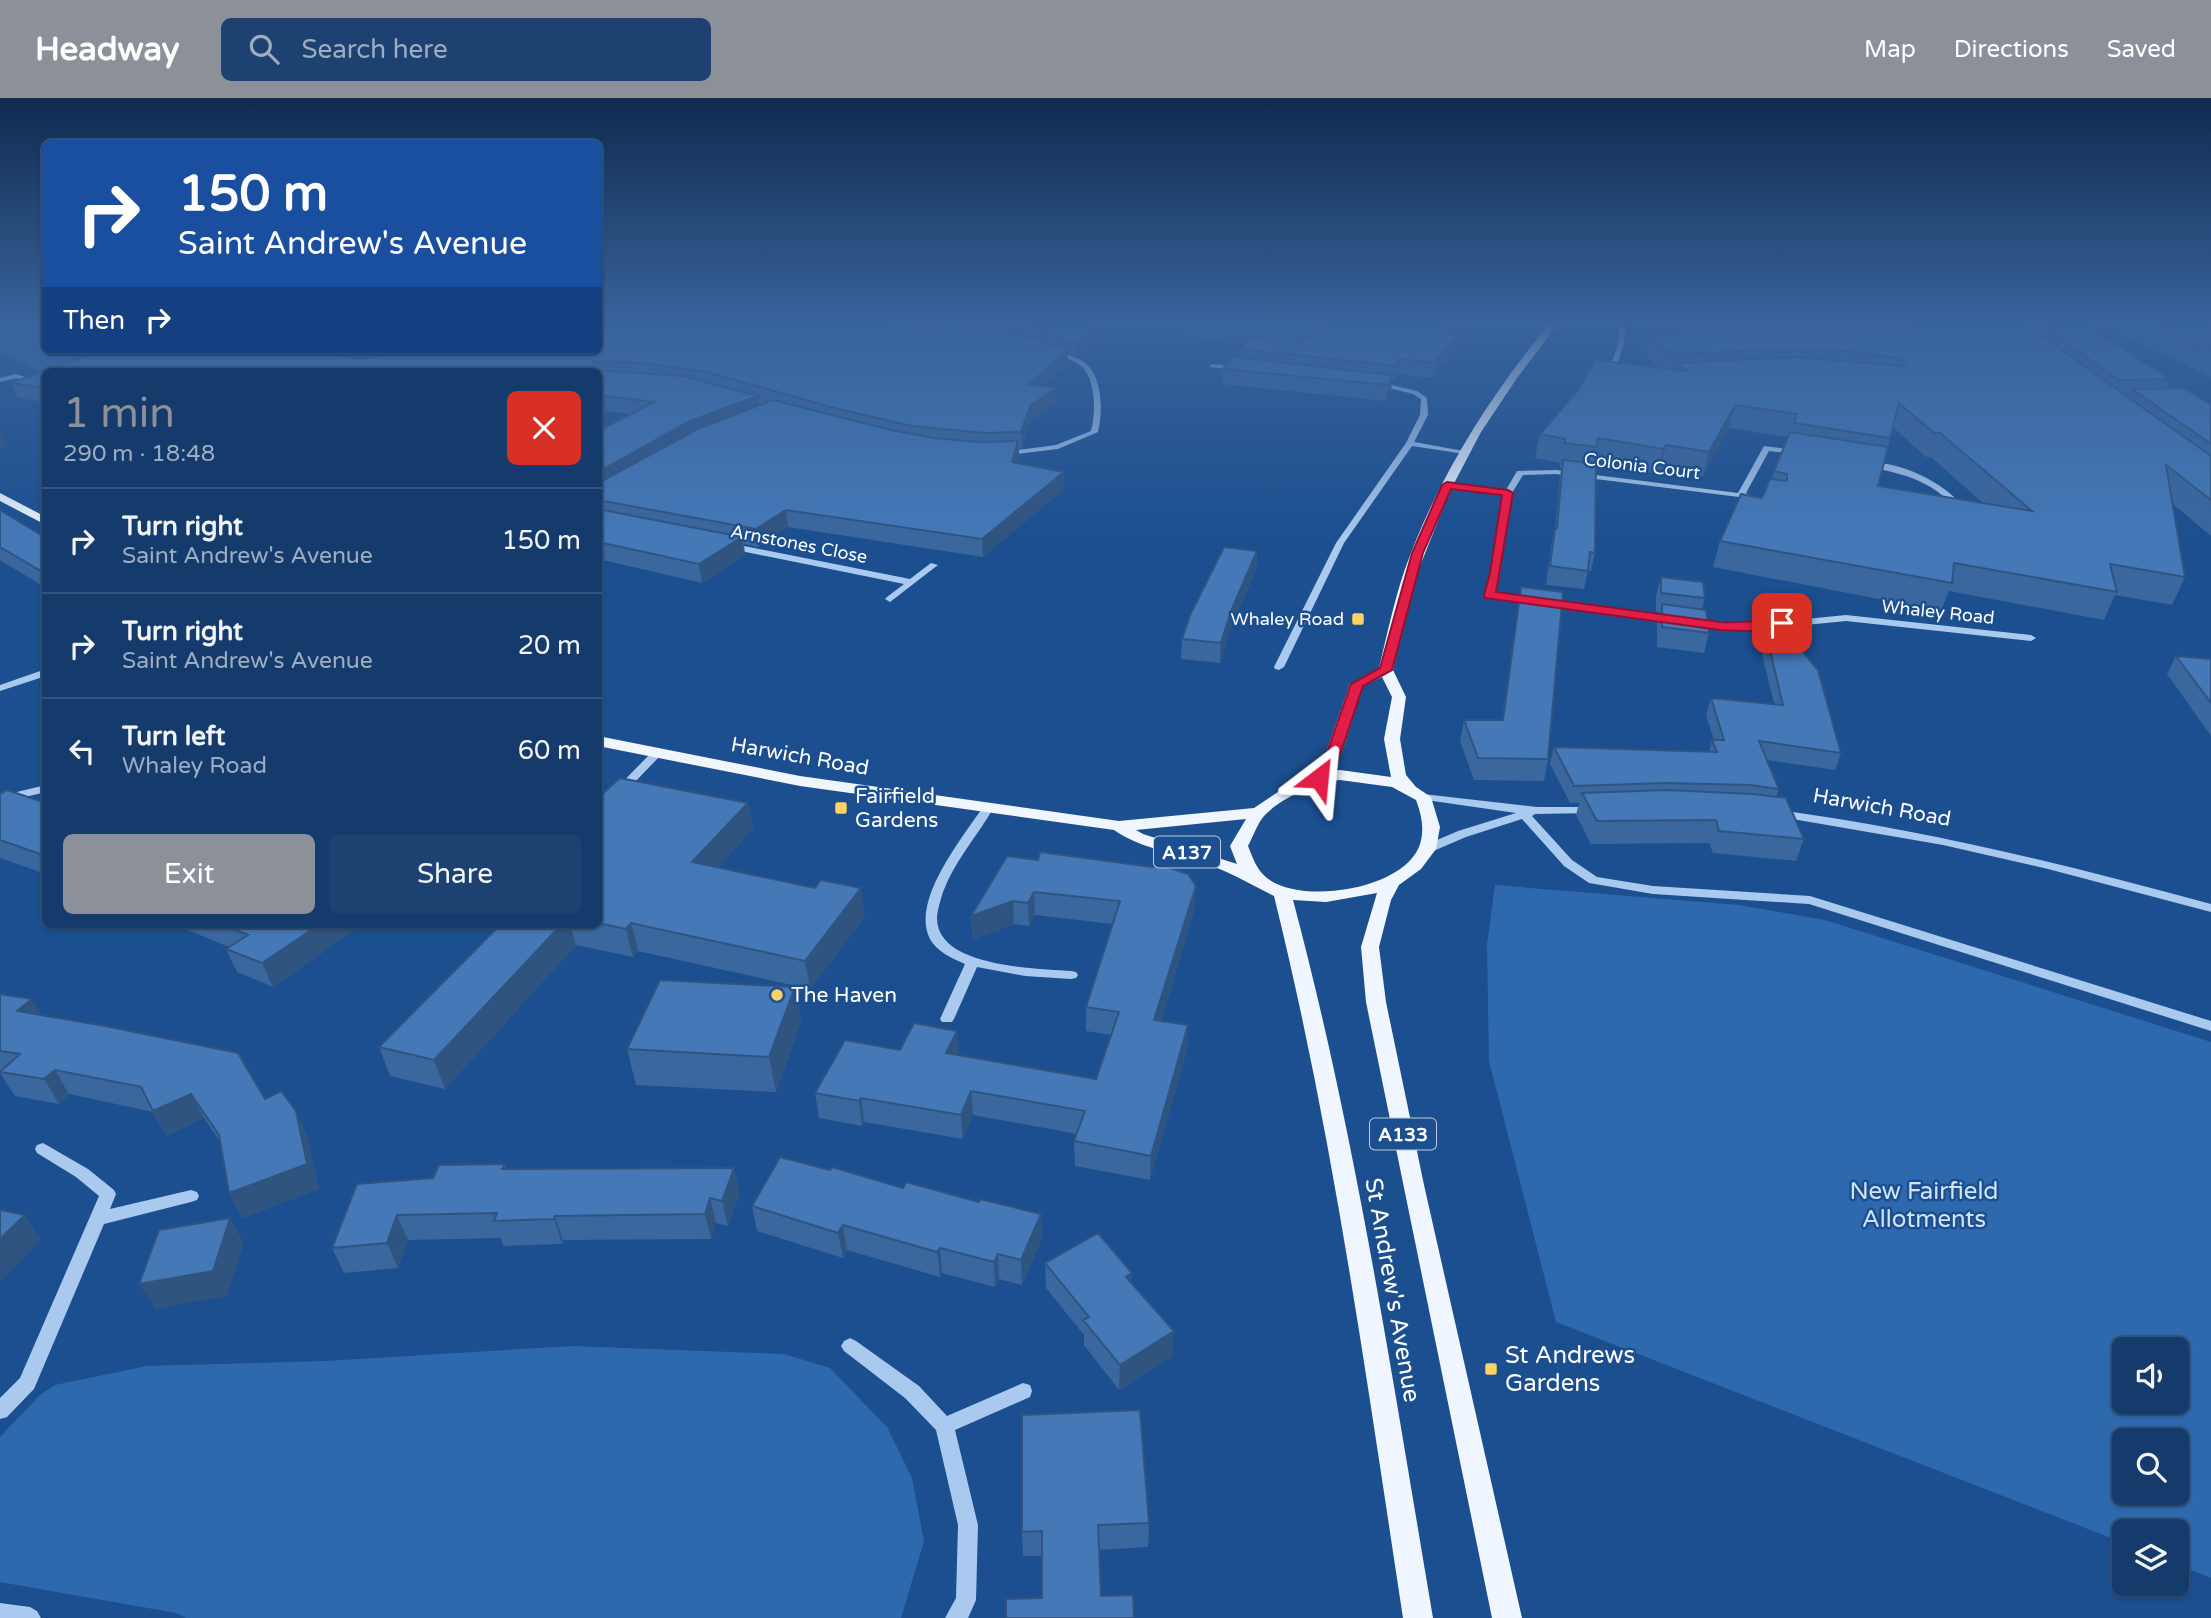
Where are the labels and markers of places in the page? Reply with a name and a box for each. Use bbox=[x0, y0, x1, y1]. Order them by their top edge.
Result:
pin bbox=[1752, 593, 1812, 653]
place label: Whaley Road bbox=[1231, 608, 1344, 630]
marker: Whaley Road bbox=[1350, 611, 1366, 627]
place label: Fairfield Gardens bbox=[855, 784, 938, 833]
marker: Fairfield Gardens bbox=[833, 800, 849, 816]
place label: The Haven bbox=[791, 983, 897, 1008]
marker: The Haven bbox=[769, 987, 785, 1003]
place label: St Andrews Gardens bbox=[1505, 1341, 1635, 1398]
marker: St Andrews Gardens bbox=[1483, 1361, 1499, 1377]

